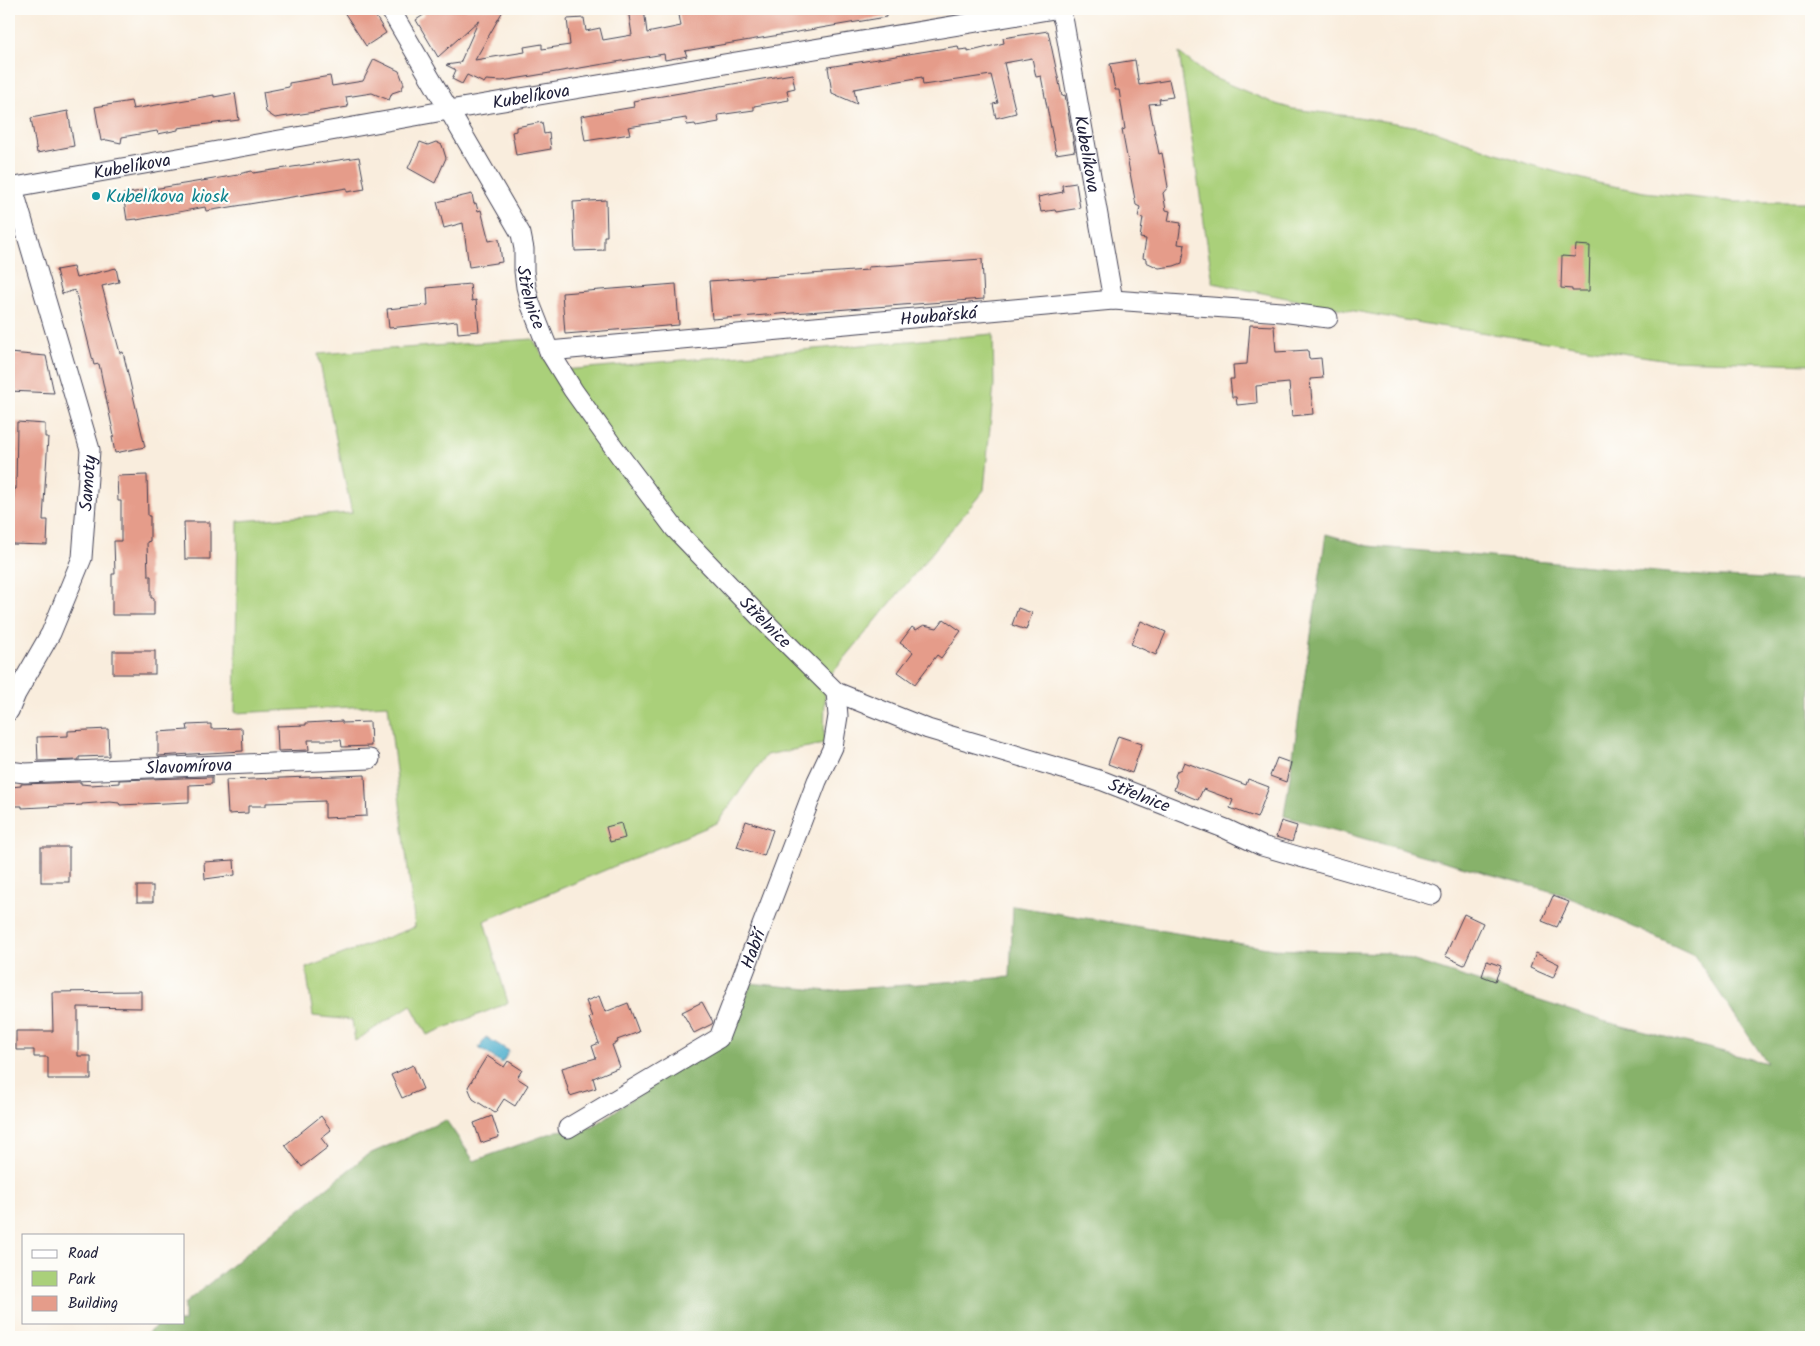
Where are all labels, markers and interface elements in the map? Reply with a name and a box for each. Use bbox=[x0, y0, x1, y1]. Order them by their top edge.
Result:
street label: Kubelíkova bbox=[490, 77, 572, 119]
street label: Kubelíkova bbox=[1065, 113, 1107, 195]
street label: Kubelíkova bbox=[91, 147, 173, 189]
place label: Kubelíkova kiosk bbox=[106, 183, 229, 212]
marker: Kubelíkova kiosk bbox=[90, 190, 102, 202]
street label: Střelnice bbox=[508, 266, 552, 334]
street label: Houbařská bbox=[899, 299, 980, 335]
street label: Samoty bbox=[73, 454, 106, 512]
street label: Střelnice bbox=[731, 590, 798, 656]
street label: Slavomírova bbox=[145, 752, 233, 784]
street label: Střelnice bbox=[1103, 771, 1174, 822]
street label: Habří bbox=[734, 923, 776, 973]
legend bbox=[22, 1234, 185, 1324]
text: Road bbox=[68, 1242, 99, 1266]
text: Park bbox=[68, 1268, 96, 1292]
text: Building bbox=[68, 1292, 118, 1316]

